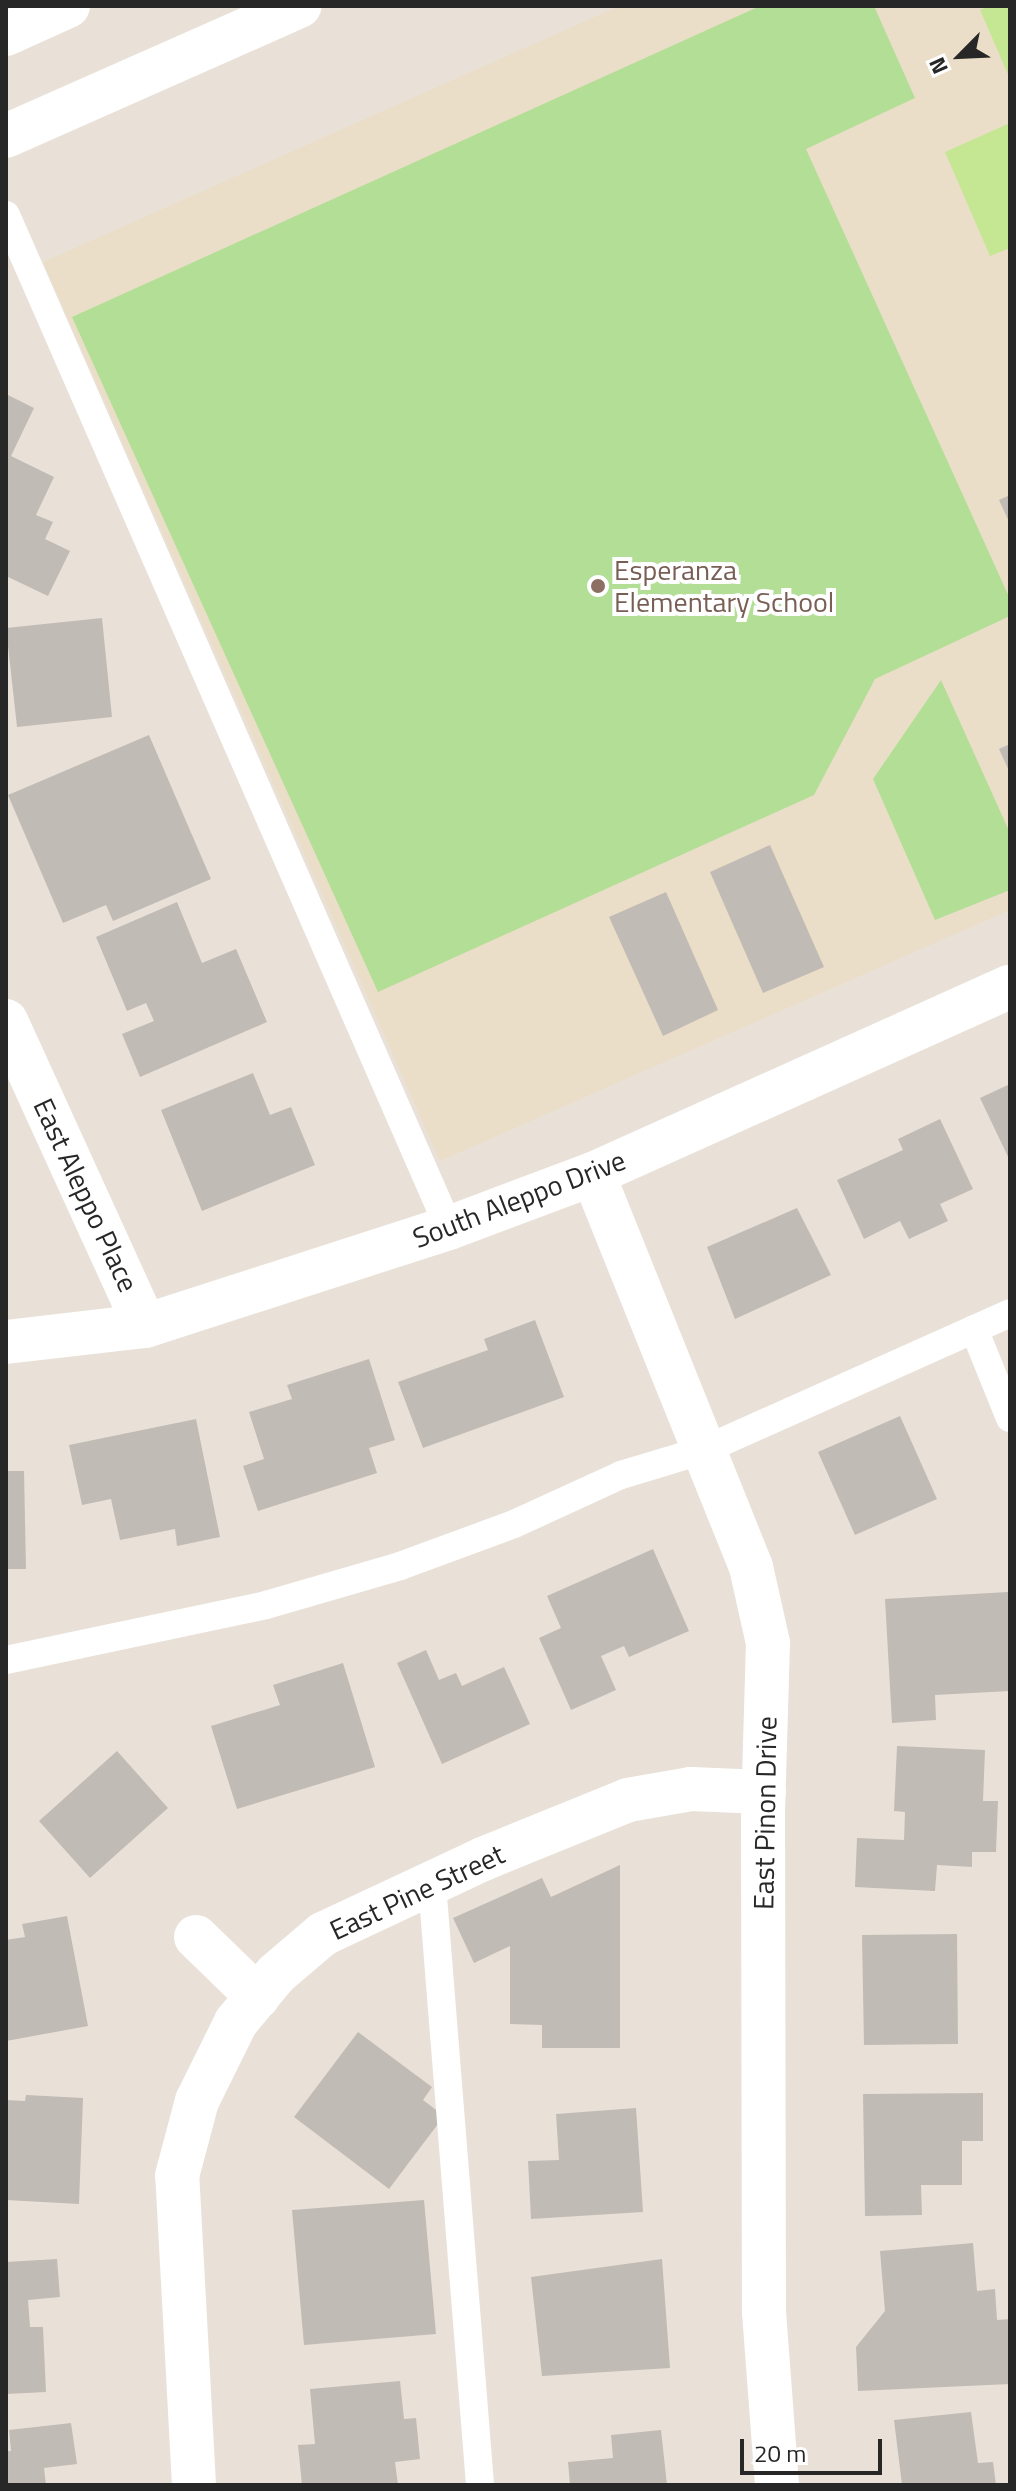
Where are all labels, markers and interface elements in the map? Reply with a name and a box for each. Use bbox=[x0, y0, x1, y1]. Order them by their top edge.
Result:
north arrow bbox=[920, 16, 1000, 96]
text: N bbox=[919, 52, 957, 80]
place label: Esperanza Elementary School bbox=[614, 553, 834, 619]
marker: Esperanza Elementary School bbox=[589, 577, 607, 595]
street label: East Aleppo Place bbox=[26, 1093, 146, 1297]
street label: South Aleppo Drive bbox=[408, 1143, 630, 1255]
street label: East Pinon Drive bbox=[747, 1716, 783, 1910]
street label: East Pine Street bbox=[324, 1837, 510, 1947]
scale bar bbox=[744, 2423, 886, 2473]
text: 20 m bbox=[754, 2435, 806, 2471]

